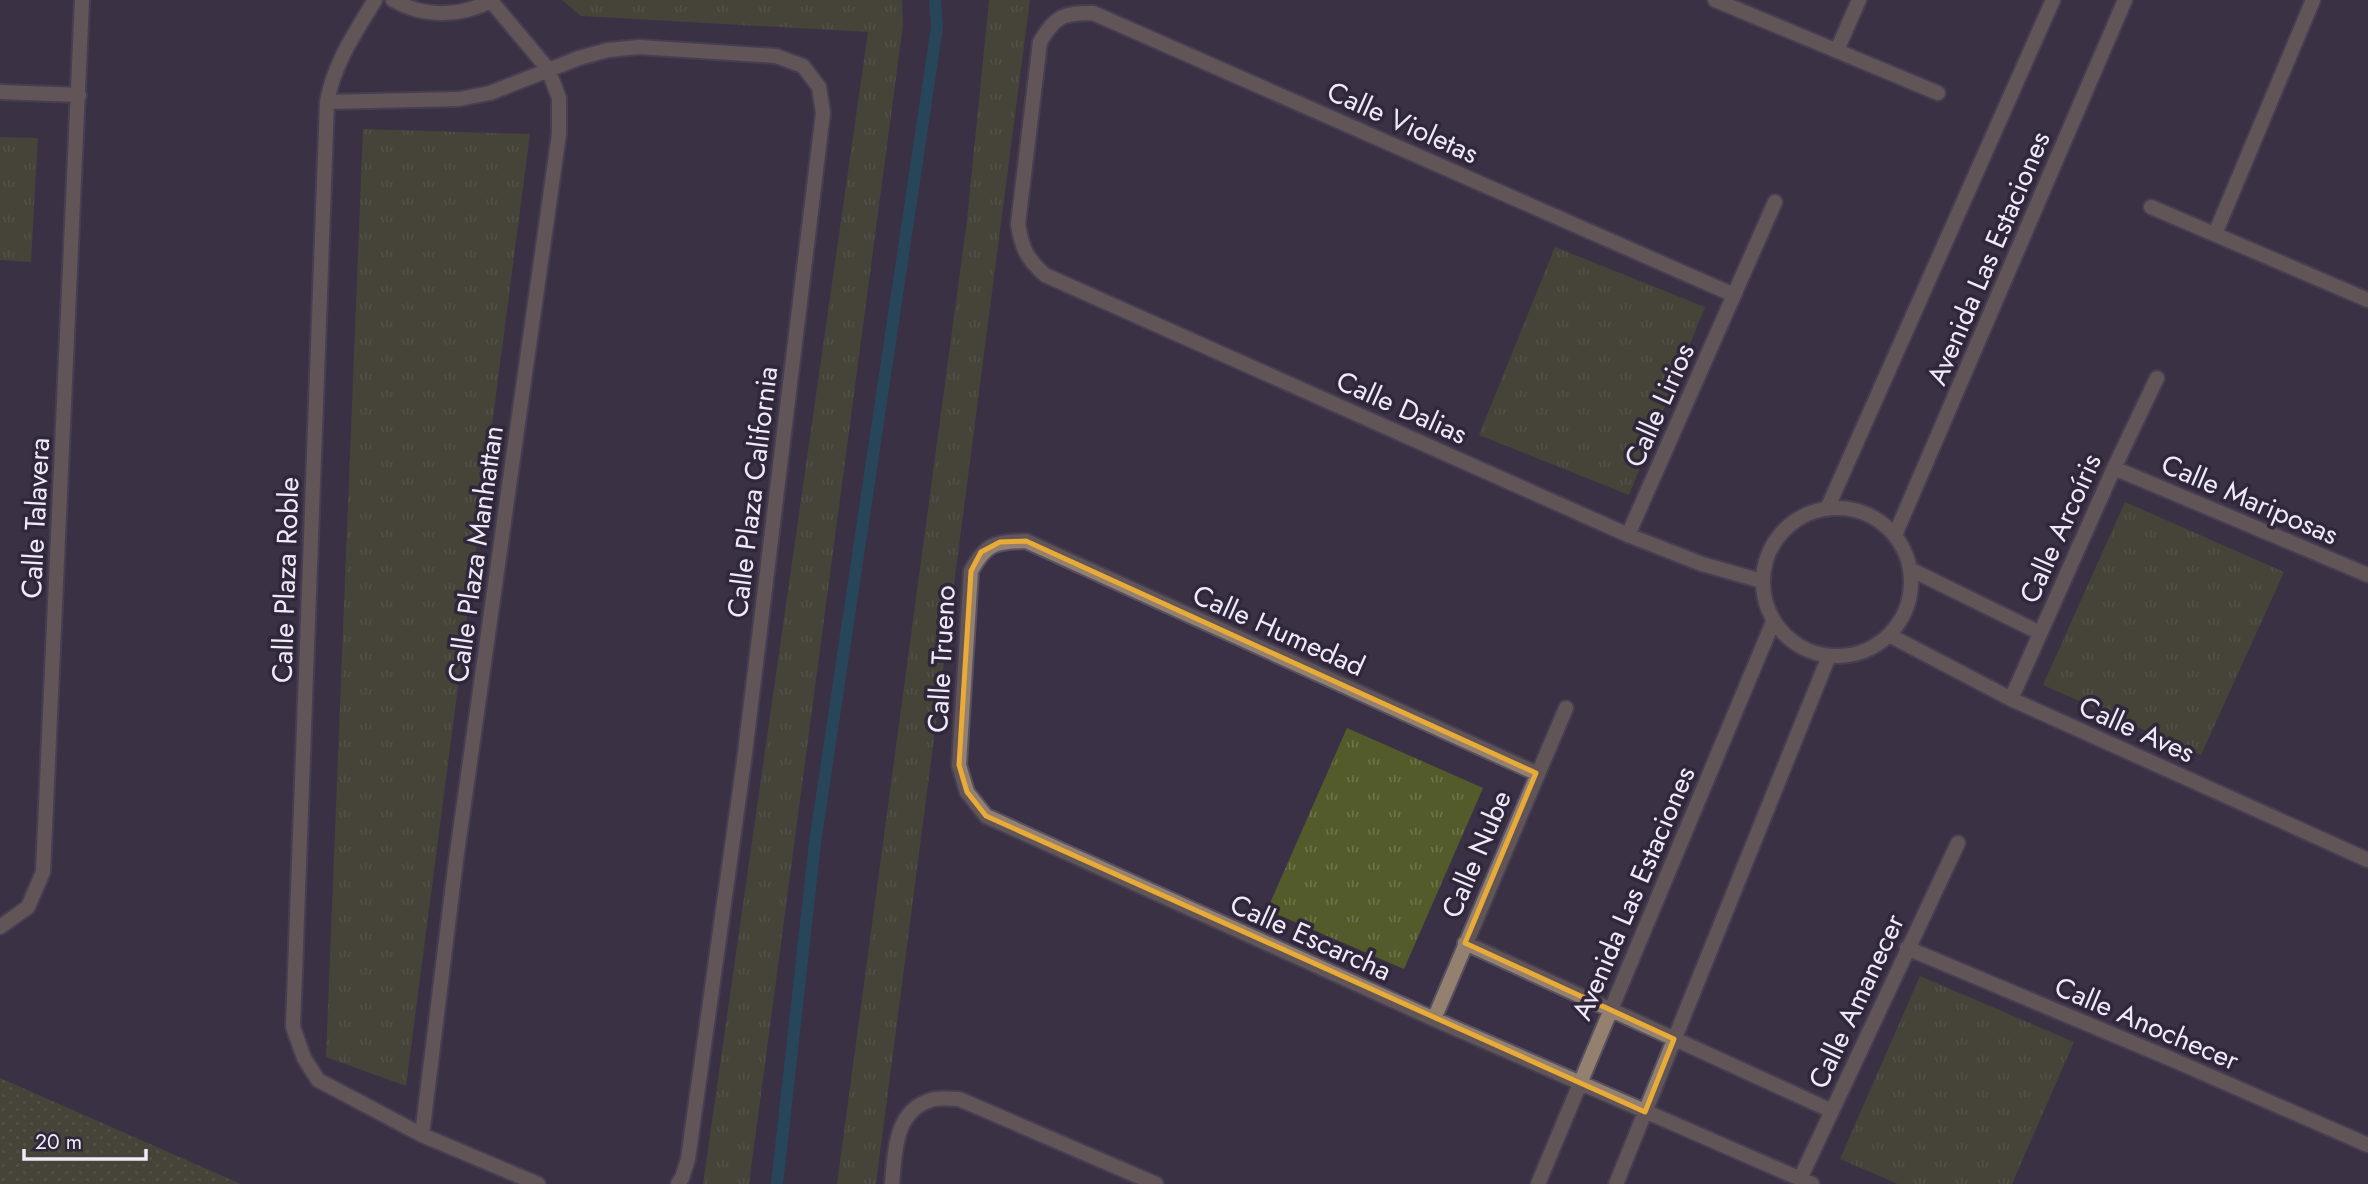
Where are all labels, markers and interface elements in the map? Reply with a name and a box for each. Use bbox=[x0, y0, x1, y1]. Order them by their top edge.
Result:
street label: Calle Violetas bbox=[1321, 71, 1485, 174]
street label: Avenida Las Estaciones bbox=[1916, 125, 2061, 391]
street label: Calle Lirios bbox=[1614, 337, 1705, 474]
street label: Calle Dalias bbox=[1330, 360, 1474, 455]
street label: Calle Plaza California bbox=[717, 364, 788, 620]
street label: Calle Plaza Manhattan bbox=[437, 423, 514, 685]
street label: Calle Talavera bbox=[11, 436, 60, 600]
street label: Calle Mariposas bbox=[2155, 444, 2345, 555]
street label: Calle Arcoíris bbox=[2009, 447, 2112, 610]
street label: Calle Plaza Roble bbox=[261, 476, 310, 684]
street label: Calle Humedad bbox=[1186, 574, 1372, 687]
street label: Calle Trueno bbox=[917, 584, 966, 734]
street label: Calle Aves bbox=[2072, 686, 2201, 773]
street label: Avenida Las Estaciones bbox=[1561, 760, 1706, 1026]
street label: Calle Nube bbox=[1431, 784, 1522, 924]
street label: Calle Escarcha bbox=[1224, 884, 1398, 991]
street label: Calle Amanecer bbox=[1798, 907, 1915, 1095]
street label: Calle Anochecer bbox=[2048, 966, 2246, 1081]
scale bar bbox=[24, 1118, 147, 1162]
text: 20 m bbox=[35, 1127, 82, 1157]

